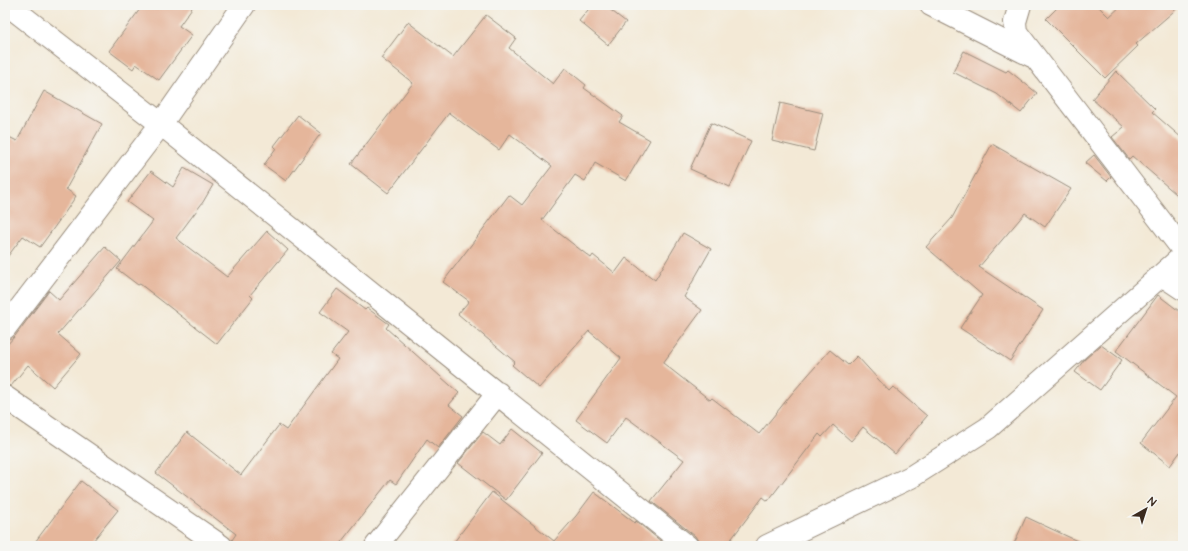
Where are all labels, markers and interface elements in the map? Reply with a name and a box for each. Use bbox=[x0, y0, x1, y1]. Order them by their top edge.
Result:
north arrow bbox=[1126, 489, 1166, 529]
text: N bbox=[1145, 494, 1159, 510]

